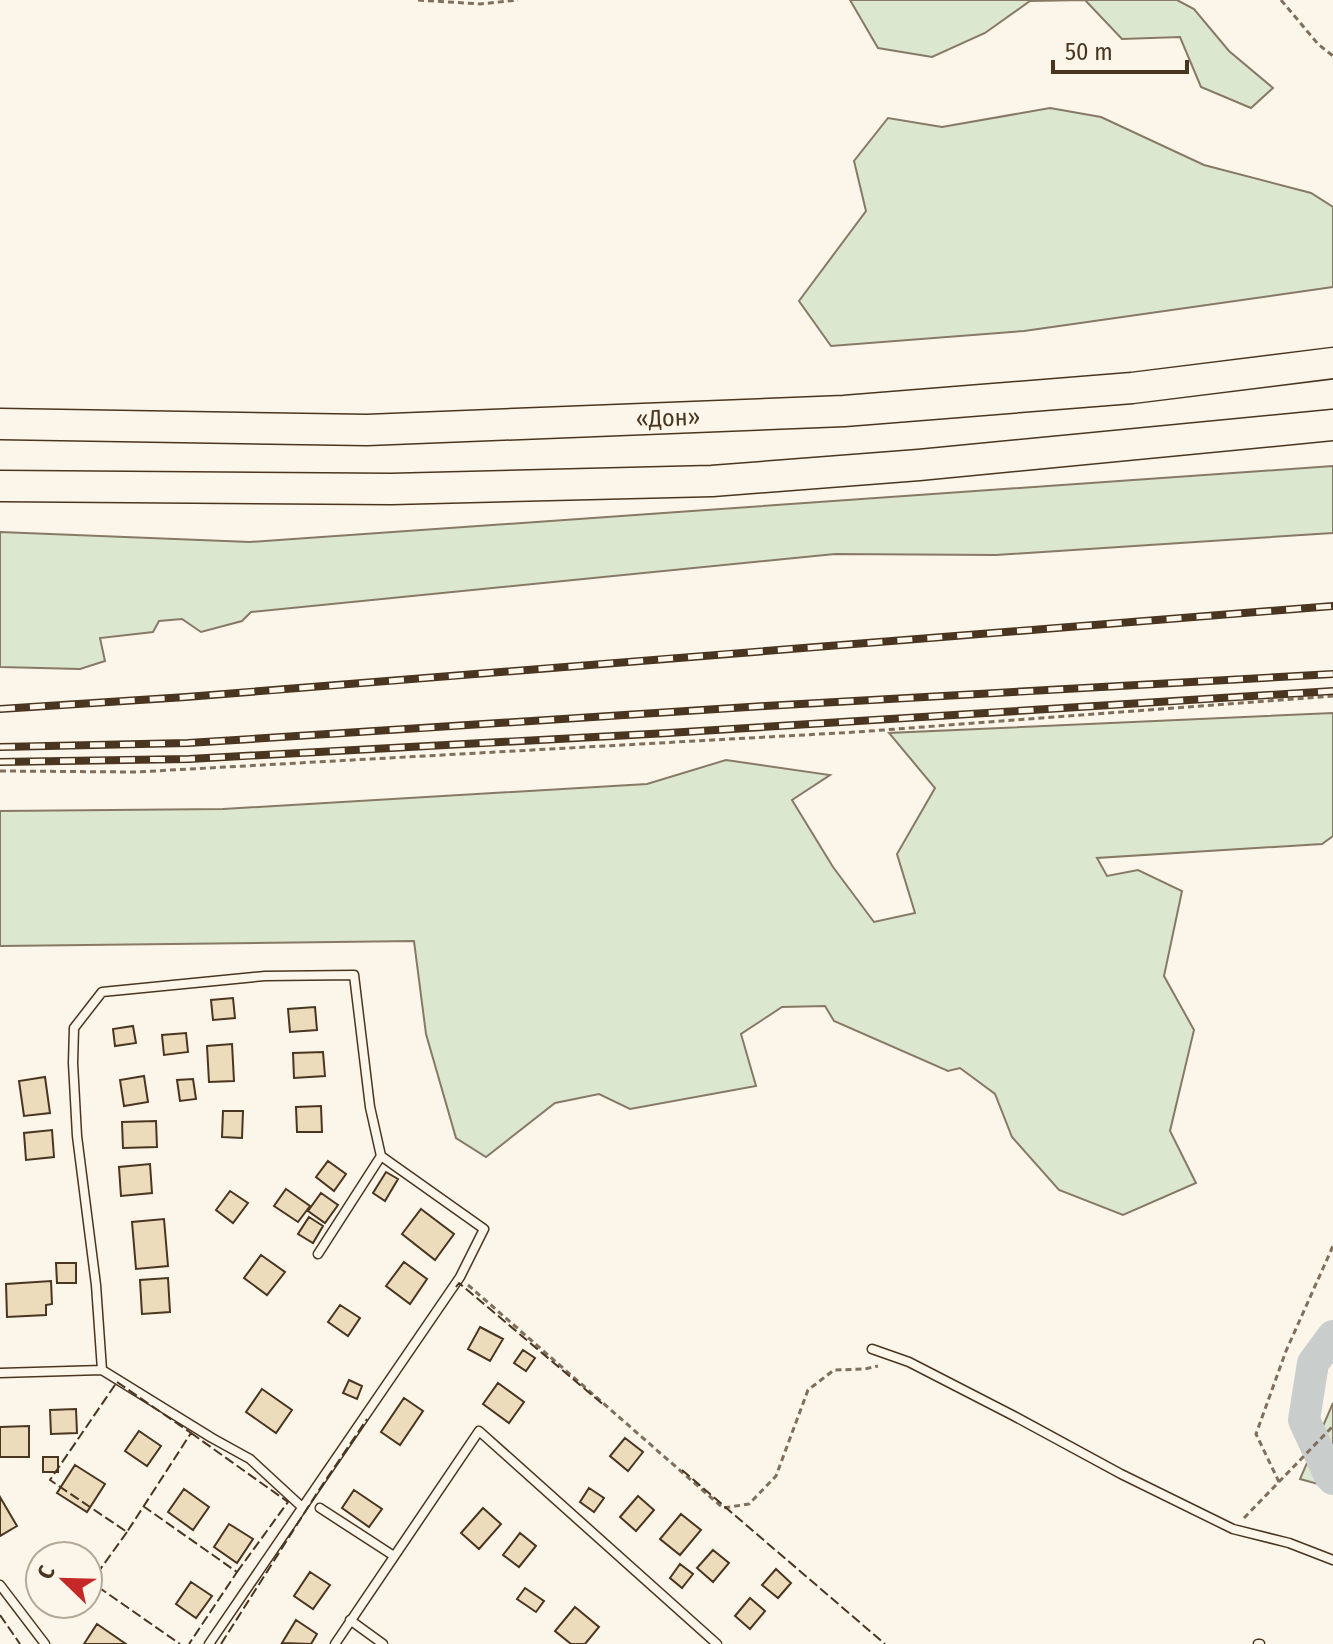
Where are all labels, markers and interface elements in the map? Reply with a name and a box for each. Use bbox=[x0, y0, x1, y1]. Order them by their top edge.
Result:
scale bar bbox=[1053, 24, 1187, 74]
text: 50 m bbox=[1065, 38, 1113, 66]
street label: «Дон» bbox=[635, 403, 701, 433]
north arrow bbox=[24, 1540, 104, 1620]
text: С bbox=[31, 1561, 61, 1583]

